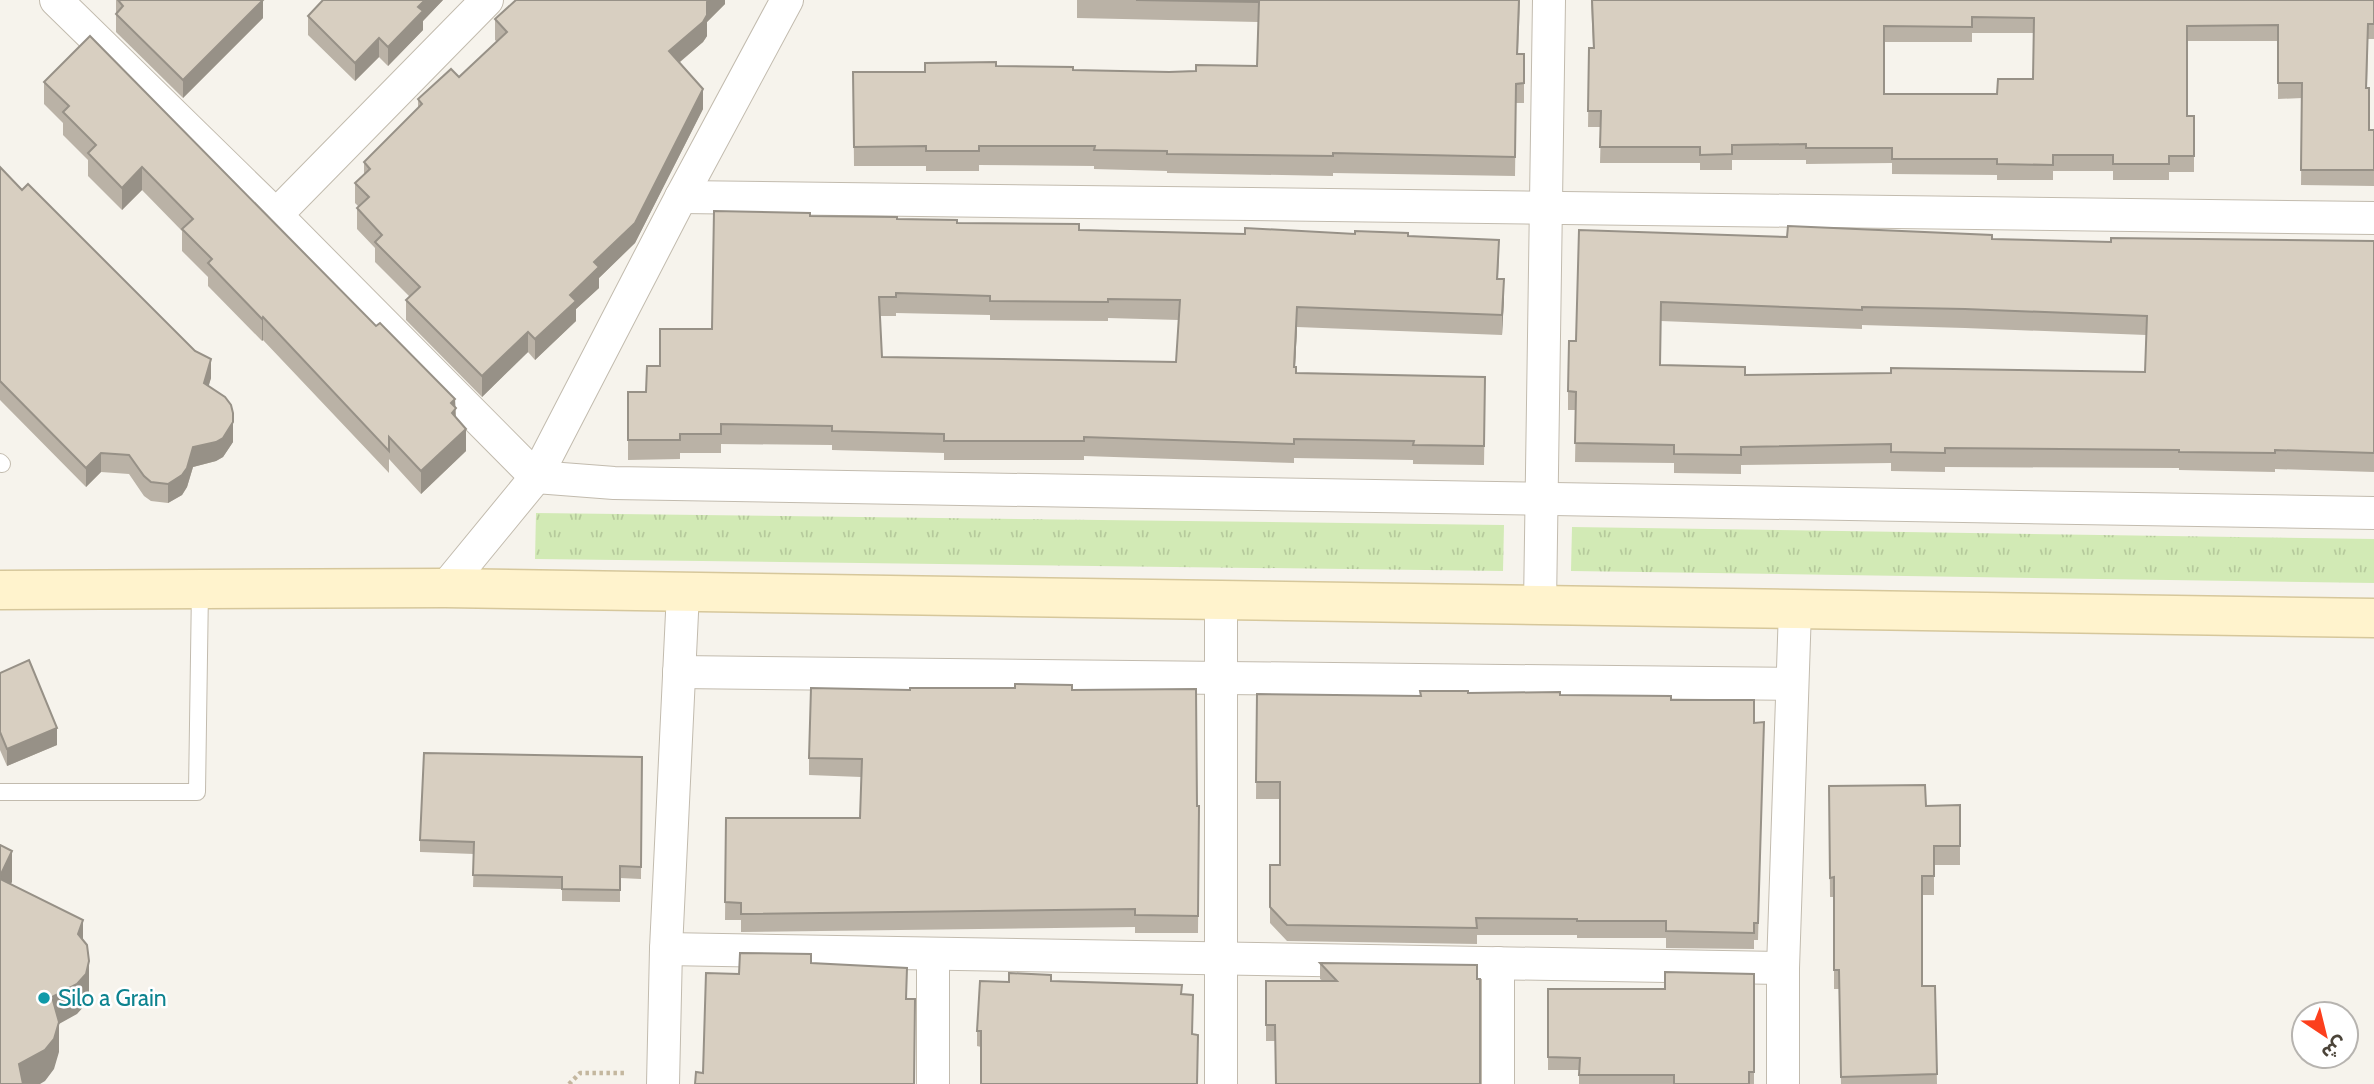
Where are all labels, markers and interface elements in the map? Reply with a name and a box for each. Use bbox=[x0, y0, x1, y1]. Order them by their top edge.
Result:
place label: Silo a Grain bbox=[58, 984, 167, 1012]
marker: Silo a Grain bbox=[36, 990, 52, 1006]
north arrow bbox=[2290, 1000, 2360, 1070]
text: ش bbox=[2317, 1032, 2352, 1065]

